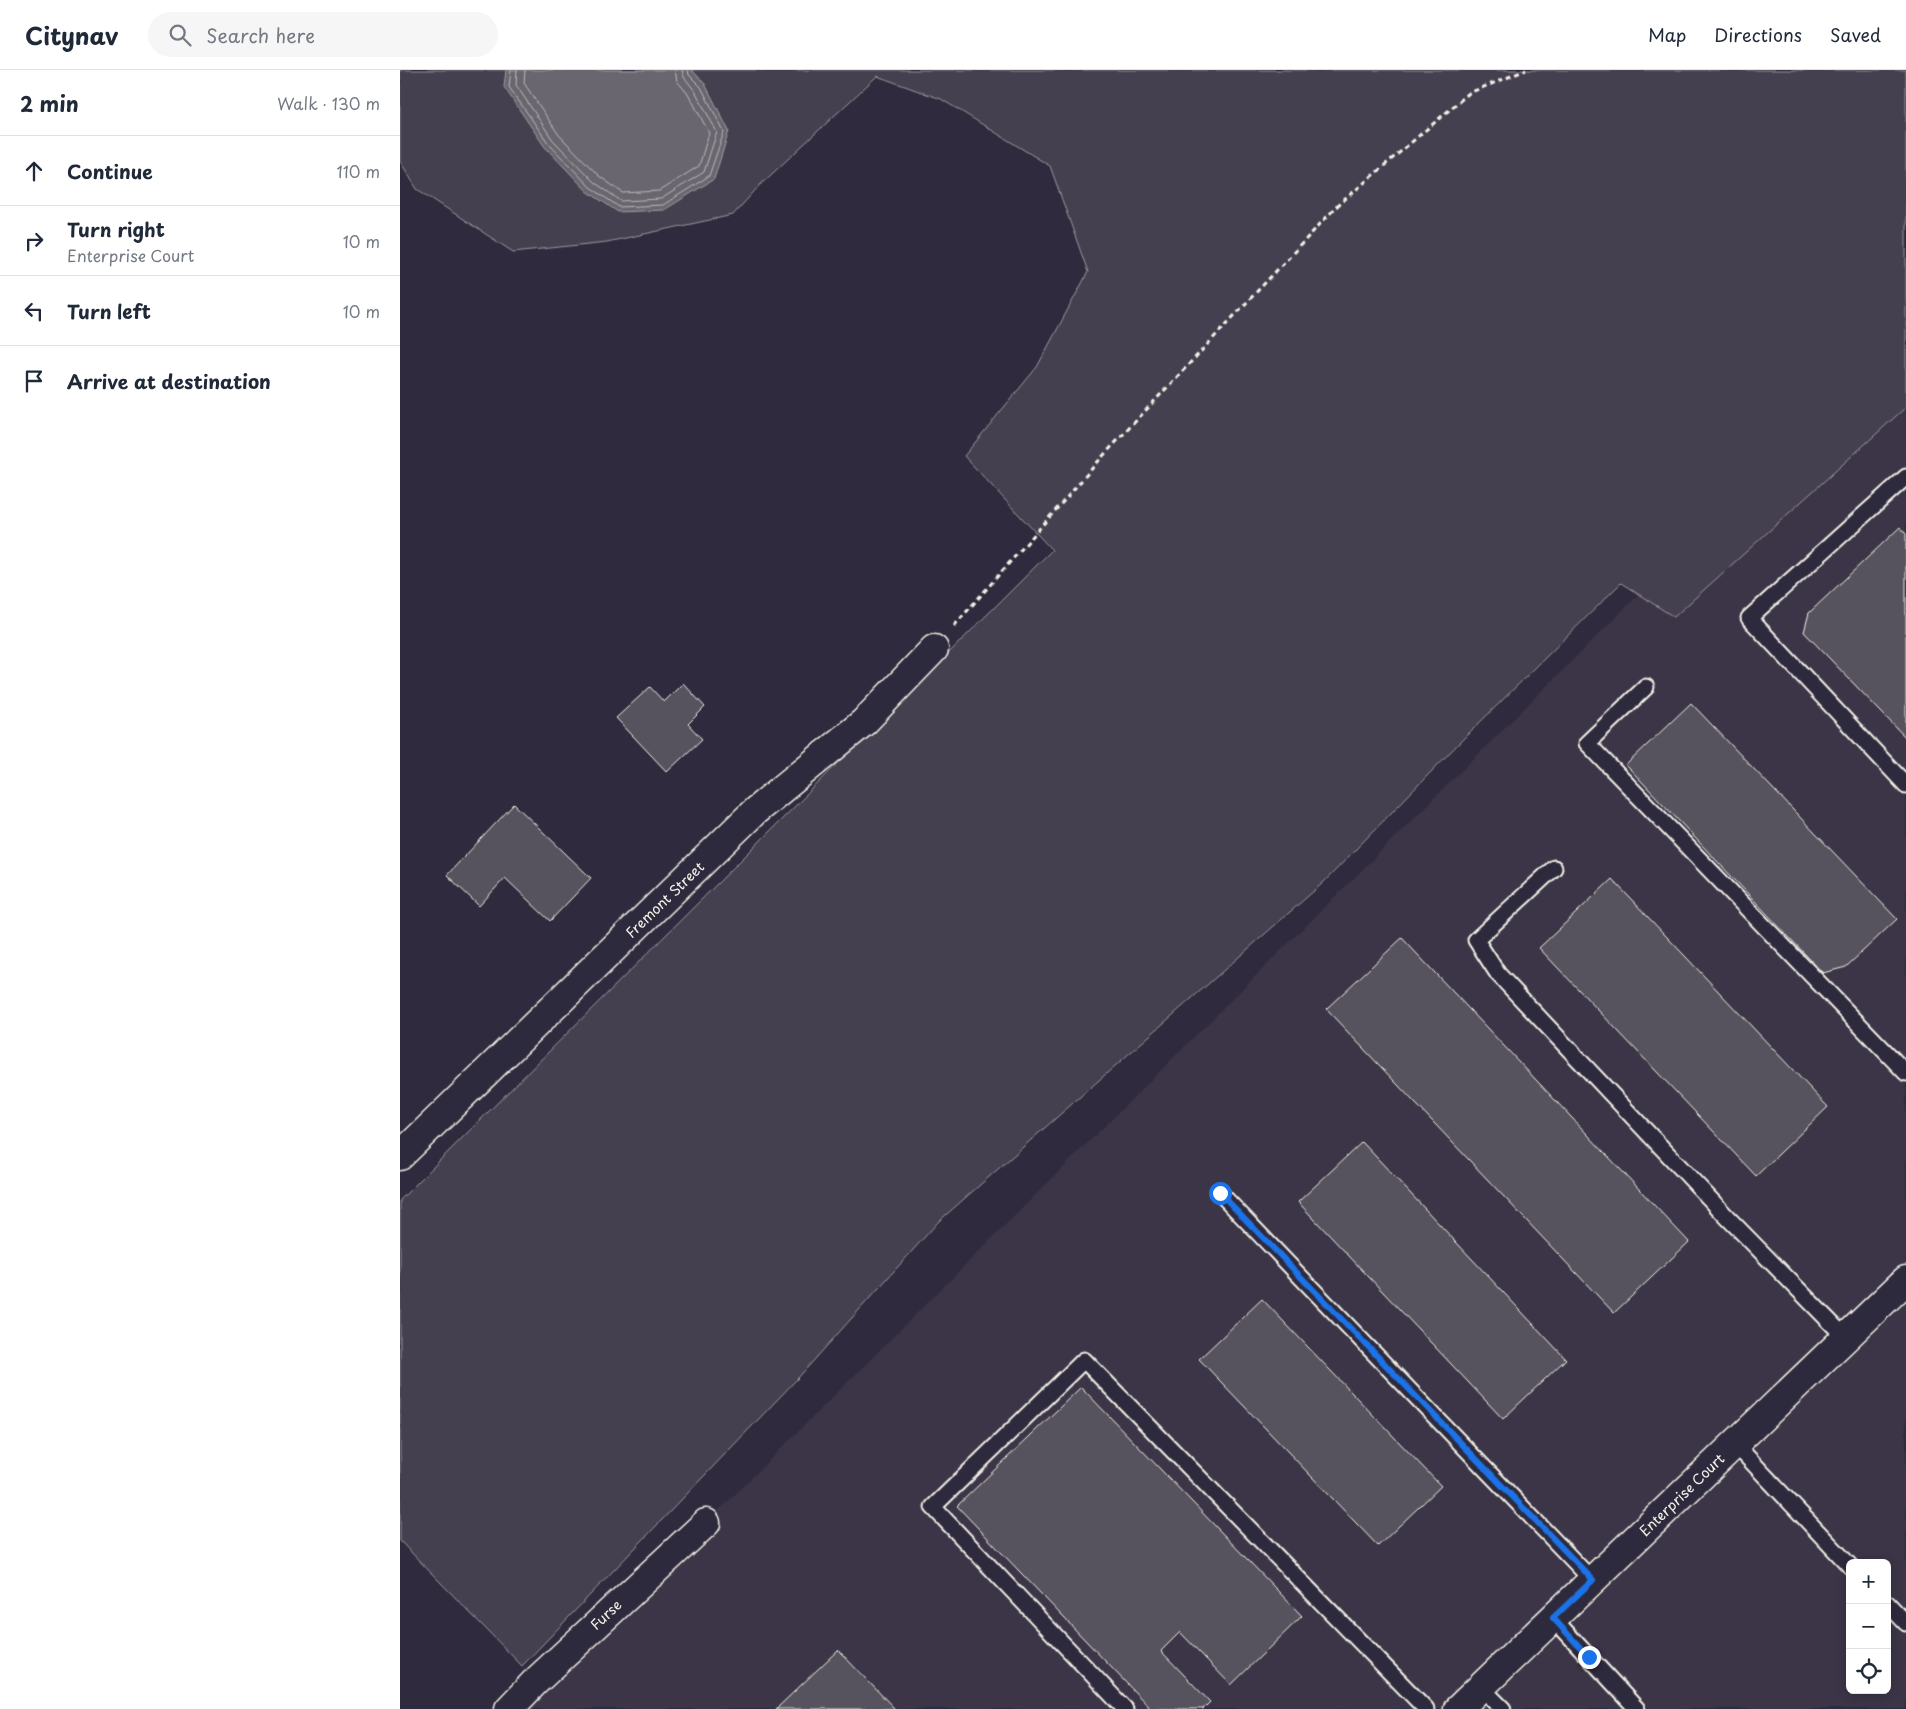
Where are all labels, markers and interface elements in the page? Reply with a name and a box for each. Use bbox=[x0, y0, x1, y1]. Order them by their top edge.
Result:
search box bbox=[148, 12, 498, 57]
text: Citynav bbox=[25, 17, 118, 53]
icon: search bbox=[166, 21, 194, 49]
text: Search here bbox=[206, 21, 315, 49]
text: Map bbox=[1648, 21, 1686, 48]
text: Directions bbox=[1714, 21, 1802, 48]
text: Saved bbox=[1830, 21, 1881, 48]
text: 2 min bbox=[20, 87, 79, 119]
text: Walk · 130 m bbox=[277, 91, 380, 115]
icon: ahead bbox=[20, 157, 48, 185]
text: Continue bbox=[67, 157, 153, 185]
text: 110 m bbox=[337, 159, 380, 183]
text: Turn right bbox=[67, 215, 165, 243]
icon: right bbox=[20, 227, 48, 255]
text: 10 m bbox=[343, 229, 380, 253]
text: Enterprise Court bbox=[67, 243, 194, 267]
icon: left bbox=[20, 297, 48, 325]
text: Turn left bbox=[67, 297, 151, 325]
text: 10 m bbox=[343, 299, 380, 323]
icon: arrive bbox=[20, 367, 48, 395]
text: Arrive at destination bbox=[67, 367, 271, 395]
street label: Fremont Street bbox=[621, 856, 709, 943]
route start bbox=[1209, 1182, 1232, 1205]
street label: Enterprise Court bbox=[1634, 1448, 1729, 1541]
map controls bbox=[1846, 1559, 1891, 1694]
button: + bbox=[1846, 1559, 1891, 1604]
street label: Furse bbox=[585, 1595, 626, 1635]
button: − bbox=[1846, 1604, 1891, 1649]
route end bbox=[1578, 1646, 1601, 1669]
button: locate bbox=[1846, 1649, 1891, 1694]

